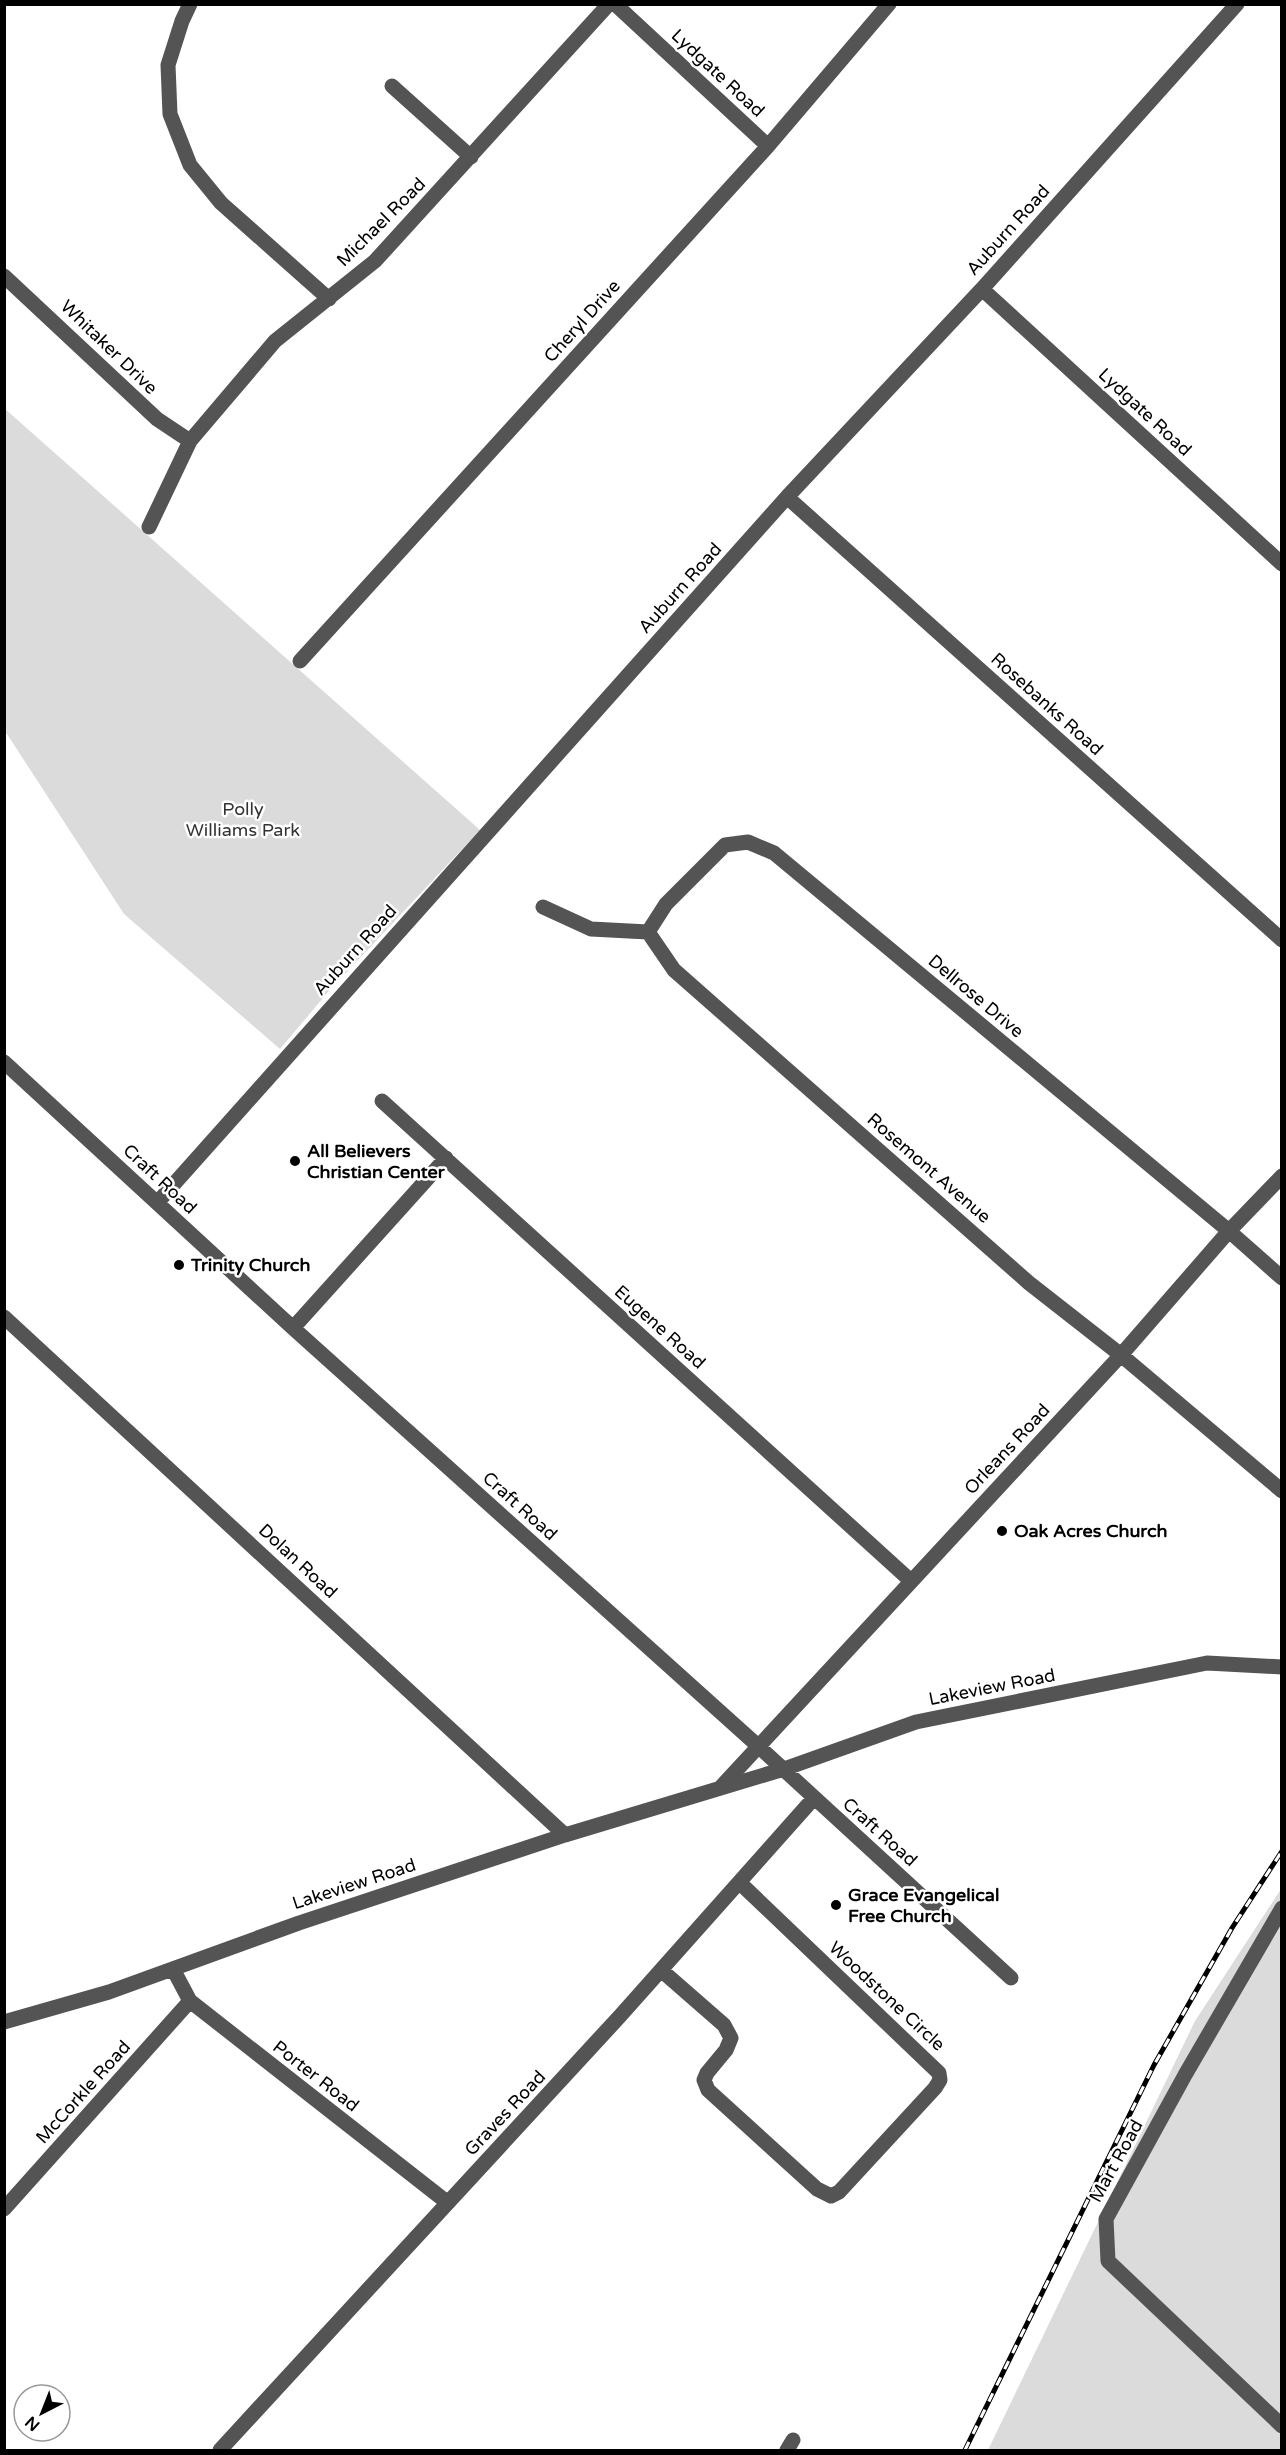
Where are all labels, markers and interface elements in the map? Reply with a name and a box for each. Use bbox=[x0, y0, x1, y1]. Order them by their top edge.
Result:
street label: Lydgate Road bbox=[667, 24, 769, 122]
street label: Michael Road bbox=[332, 173, 430, 271]
street label: Auburn Road bbox=[962, 180, 1054, 280]
street label: Cheryl Drive bbox=[539, 275, 625, 367]
street label: Whitaker Drive bbox=[56, 295, 162, 399]
street label: Lydgate Road bbox=[1094, 363, 1196, 461]
street label: Auburn Road bbox=[634, 538, 726, 638]
street label: Rosebanks Road bbox=[986, 648, 1108, 760]
park label: Polly Williams Park bbox=[186, 798, 300, 841]
street label: Auburn Road bbox=[309, 900, 401, 1000]
street label: Dellrose Drive bbox=[924, 950, 1028, 1042]
street label: Rosemont Avenue bbox=[863, 1108, 995, 1228]
street label: Craft Road bbox=[119, 1139, 201, 1219]
place label: All Believers Christian Center bbox=[307, 1140, 446, 1183]
marker: All Believers Christian Center bbox=[288, 1154, 302, 1168]
place label: Trinity Church bbox=[190, 1254, 310, 1276]
marker: Trinity Church bbox=[172, 1258, 186, 1272]
street label: Eugene Road bbox=[610, 1280, 710, 1374]
street label: Orleans Road bbox=[960, 1399, 1054, 1499]
street label: Craft Road bbox=[478, 1467, 562, 1545]
street label: Dolan Road bbox=[254, 1519, 342, 1603]
place label: Oak Acres Church bbox=[1014, 1520, 1168, 1542]
marker: Oak Acres Church bbox=[995, 1524, 1009, 1538]
street label: Lakeview Road bbox=[927, 1664, 1057, 1710]
street label: Craft Road bbox=[838, 1793, 922, 1871]
street label: Lakeview Road bbox=[289, 1854, 419, 1914]
place label: Grace Evangelical Free Church bbox=[848, 1884, 999, 1927]
marker: Grace Evangelical Free Church bbox=[829, 1898, 843, 1912]
street label: Woodstone Circle bbox=[824, 1937, 950, 2055]
street label: Porter Road bbox=[268, 2035, 364, 2117]
street label: McCorkle Road bbox=[31, 2036, 135, 2148]
street label: Graves Road bbox=[460, 2066, 550, 2160]
street label: Mart Road bbox=[1084, 2116, 1148, 2206]
north arrow bbox=[12, 2383, 72, 2443]
text: N bbox=[21, 2412, 44, 2435]

